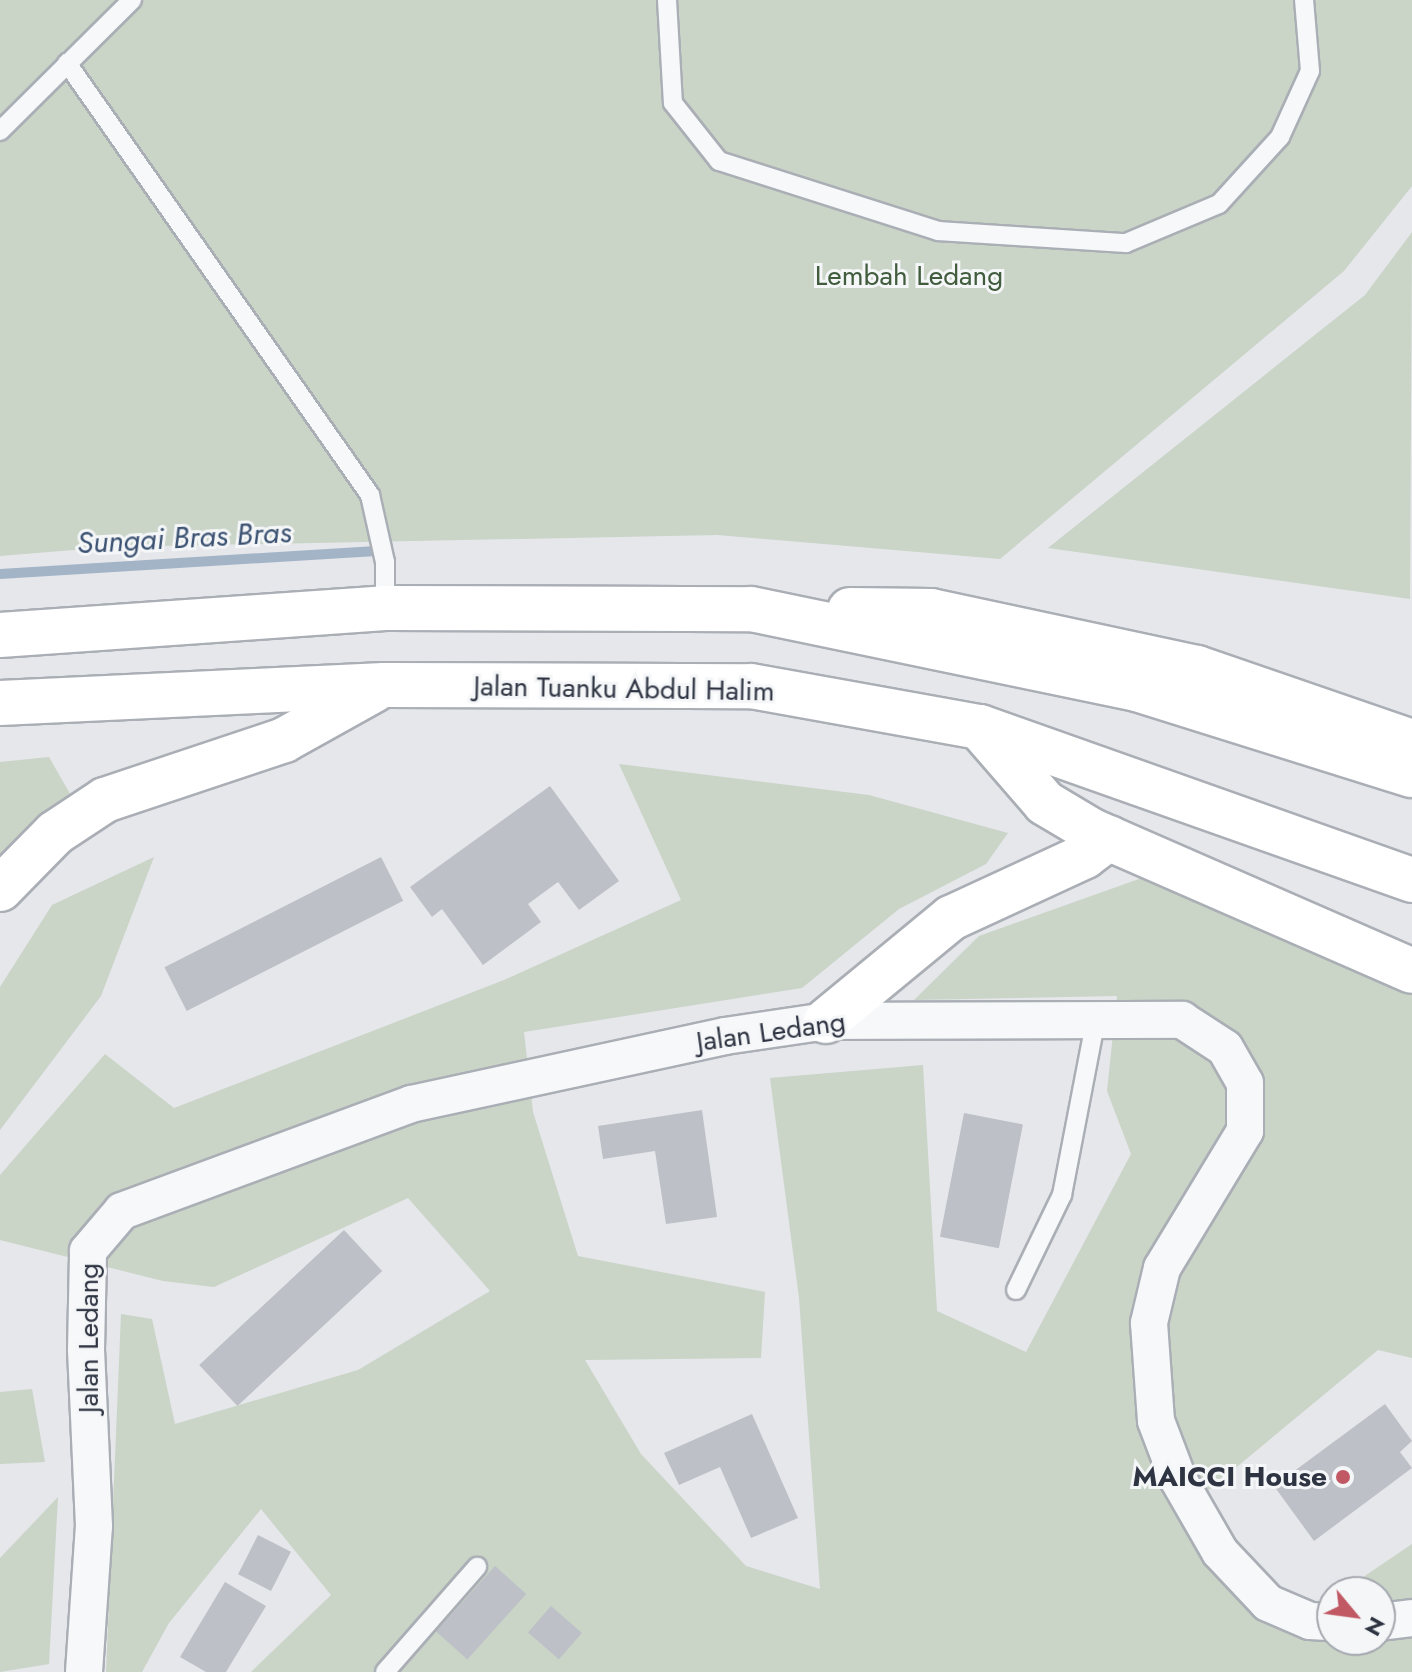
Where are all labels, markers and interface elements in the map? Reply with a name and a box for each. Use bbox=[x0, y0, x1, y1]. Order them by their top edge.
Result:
park label: Lembah Ledang bbox=[815, 259, 1003, 293]
water label: Sungai Bras Bras bbox=[76, 514, 292, 562]
street label: Jalan Tuanku Abdul Halim bbox=[473, 670, 775, 708]
street label: Jalan Ledang bbox=[694, 1005, 848, 1059]
street label: Jalan Ledang bbox=[72, 1263, 106, 1413]
place label: MAICCI House bbox=[1132, 1460, 1327, 1494]
marker: MAICCI House bbox=[1334, 1468, 1352, 1486]
north arrow bbox=[1316, 1576, 1396, 1656]
text: N bbox=[1357, 1611, 1393, 1642]

